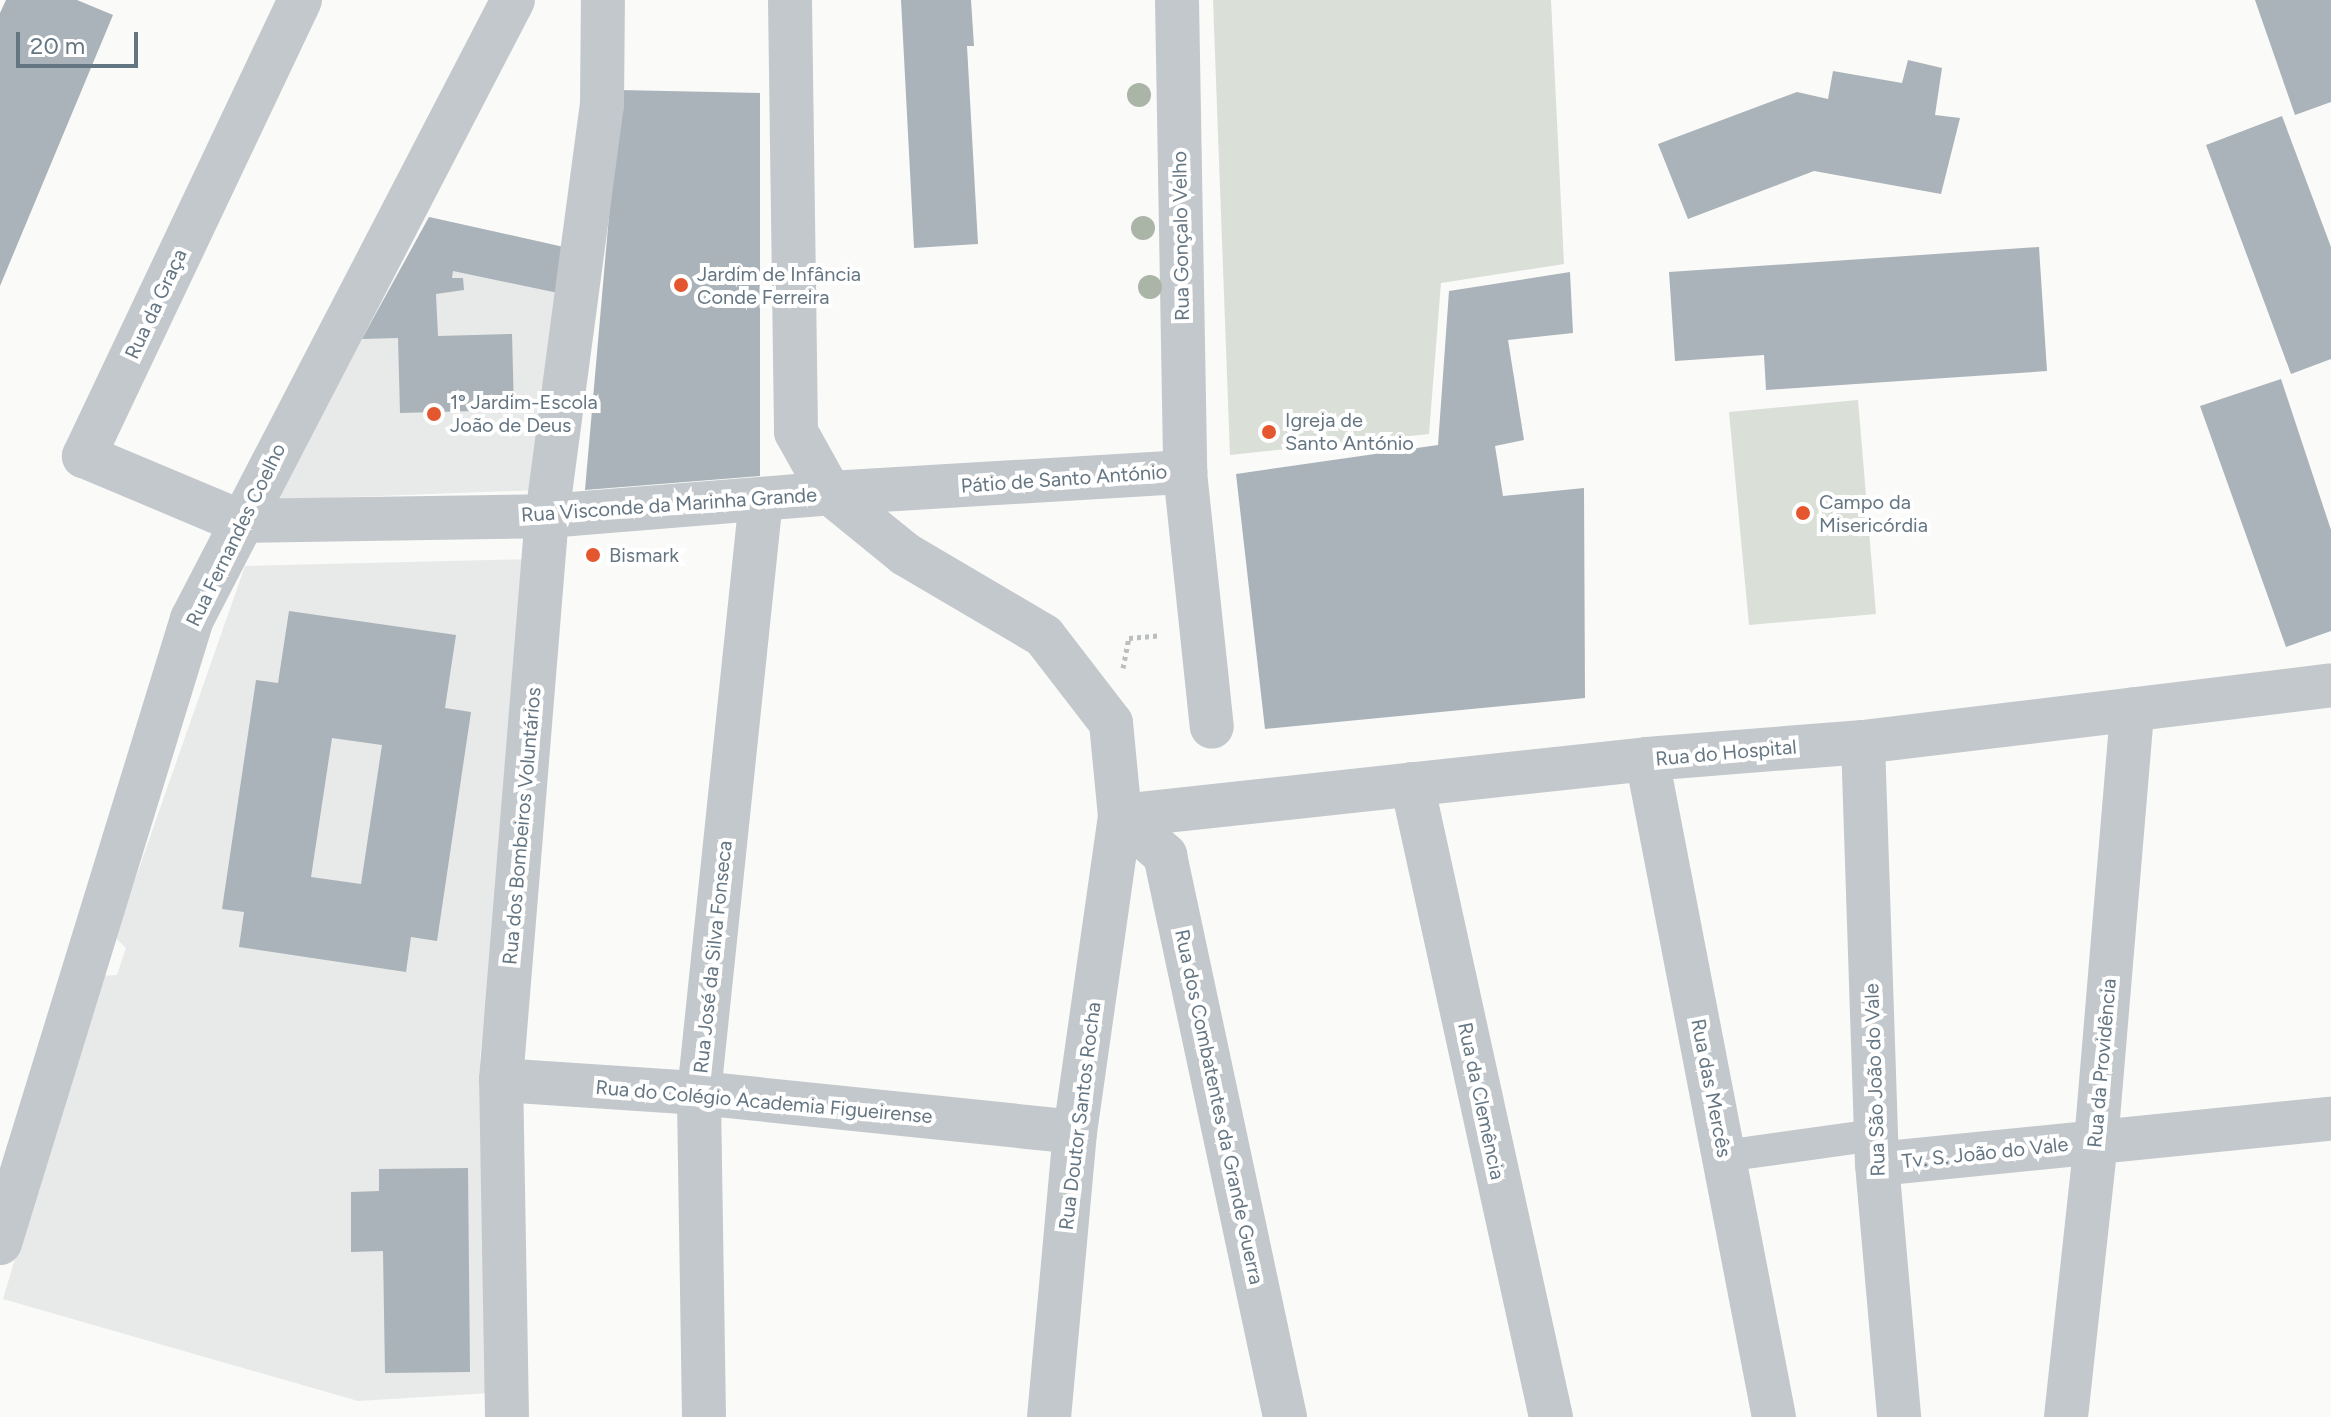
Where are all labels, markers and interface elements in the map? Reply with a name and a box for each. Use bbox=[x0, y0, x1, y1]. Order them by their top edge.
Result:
scale bar bbox=[20, 16, 142, 66]
text: 20 m bbox=[30, 31, 85, 60]
street label: Rua Gonçalo Velho bbox=[1168, 151, 1194, 321]
street label: Rua da Graça bbox=[120, 245, 192, 363]
place label: Jardim de Infância Conde Ferreira bbox=[697, 262, 861, 309]
marker: Jardim de Infância Conde Ferreira bbox=[672, 276, 690, 294]
place label: 1º Jardim-Escola João de Deus bbox=[450, 390, 598, 437]
marker: 1º Jardim-Escola João de Deus bbox=[425, 405, 443, 423]
place label: Igreja de Santo António bbox=[1285, 408, 1414, 455]
marker: Igreja de Santo António bbox=[1260, 423, 1278, 441]
street label: Rua Fernandes Coelho bbox=[181, 440, 291, 630]
street label: Pátio de Santo António bbox=[960, 460, 1168, 498]
street label: Rua Visconde da Marinha Grande bbox=[520, 483, 818, 527]
place label: Campo da Misericórdia bbox=[1819, 490, 1928, 537]
marker: Campo da Misericórdia bbox=[1794, 504, 1812, 522]
place label: Bismark bbox=[609, 543, 679, 567]
marker: Bismark bbox=[584, 546, 602, 564]
street label: Rua dos Bombeiros Voluntários bbox=[498, 686, 546, 966]
street label: Rua do Hospital bbox=[1654, 735, 1798, 771]
street label: Rua José da Silva Fonseca bbox=[689, 839, 737, 1075]
street label: Rua dos Combatentes da Grande Guerra bbox=[1170, 927, 1268, 1287]
street label: Rua da Providência bbox=[2083, 977, 2121, 1149]
street label: Rua São João do Vale bbox=[1860, 983, 1890, 1177]
street label: Rua Doutor Santos Rocha bbox=[1054, 1001, 1106, 1231]
street label: Rua das Mercês bbox=[1686, 1017, 1736, 1159]
street label: Rua da Clemência bbox=[1453, 1020, 1509, 1182]
street label: Rua do Colégio Academia Figueirense bbox=[594, 1075, 934, 1129]
street label: Tv. S. João do Vale bbox=[1901, 1132, 2069, 1174]

